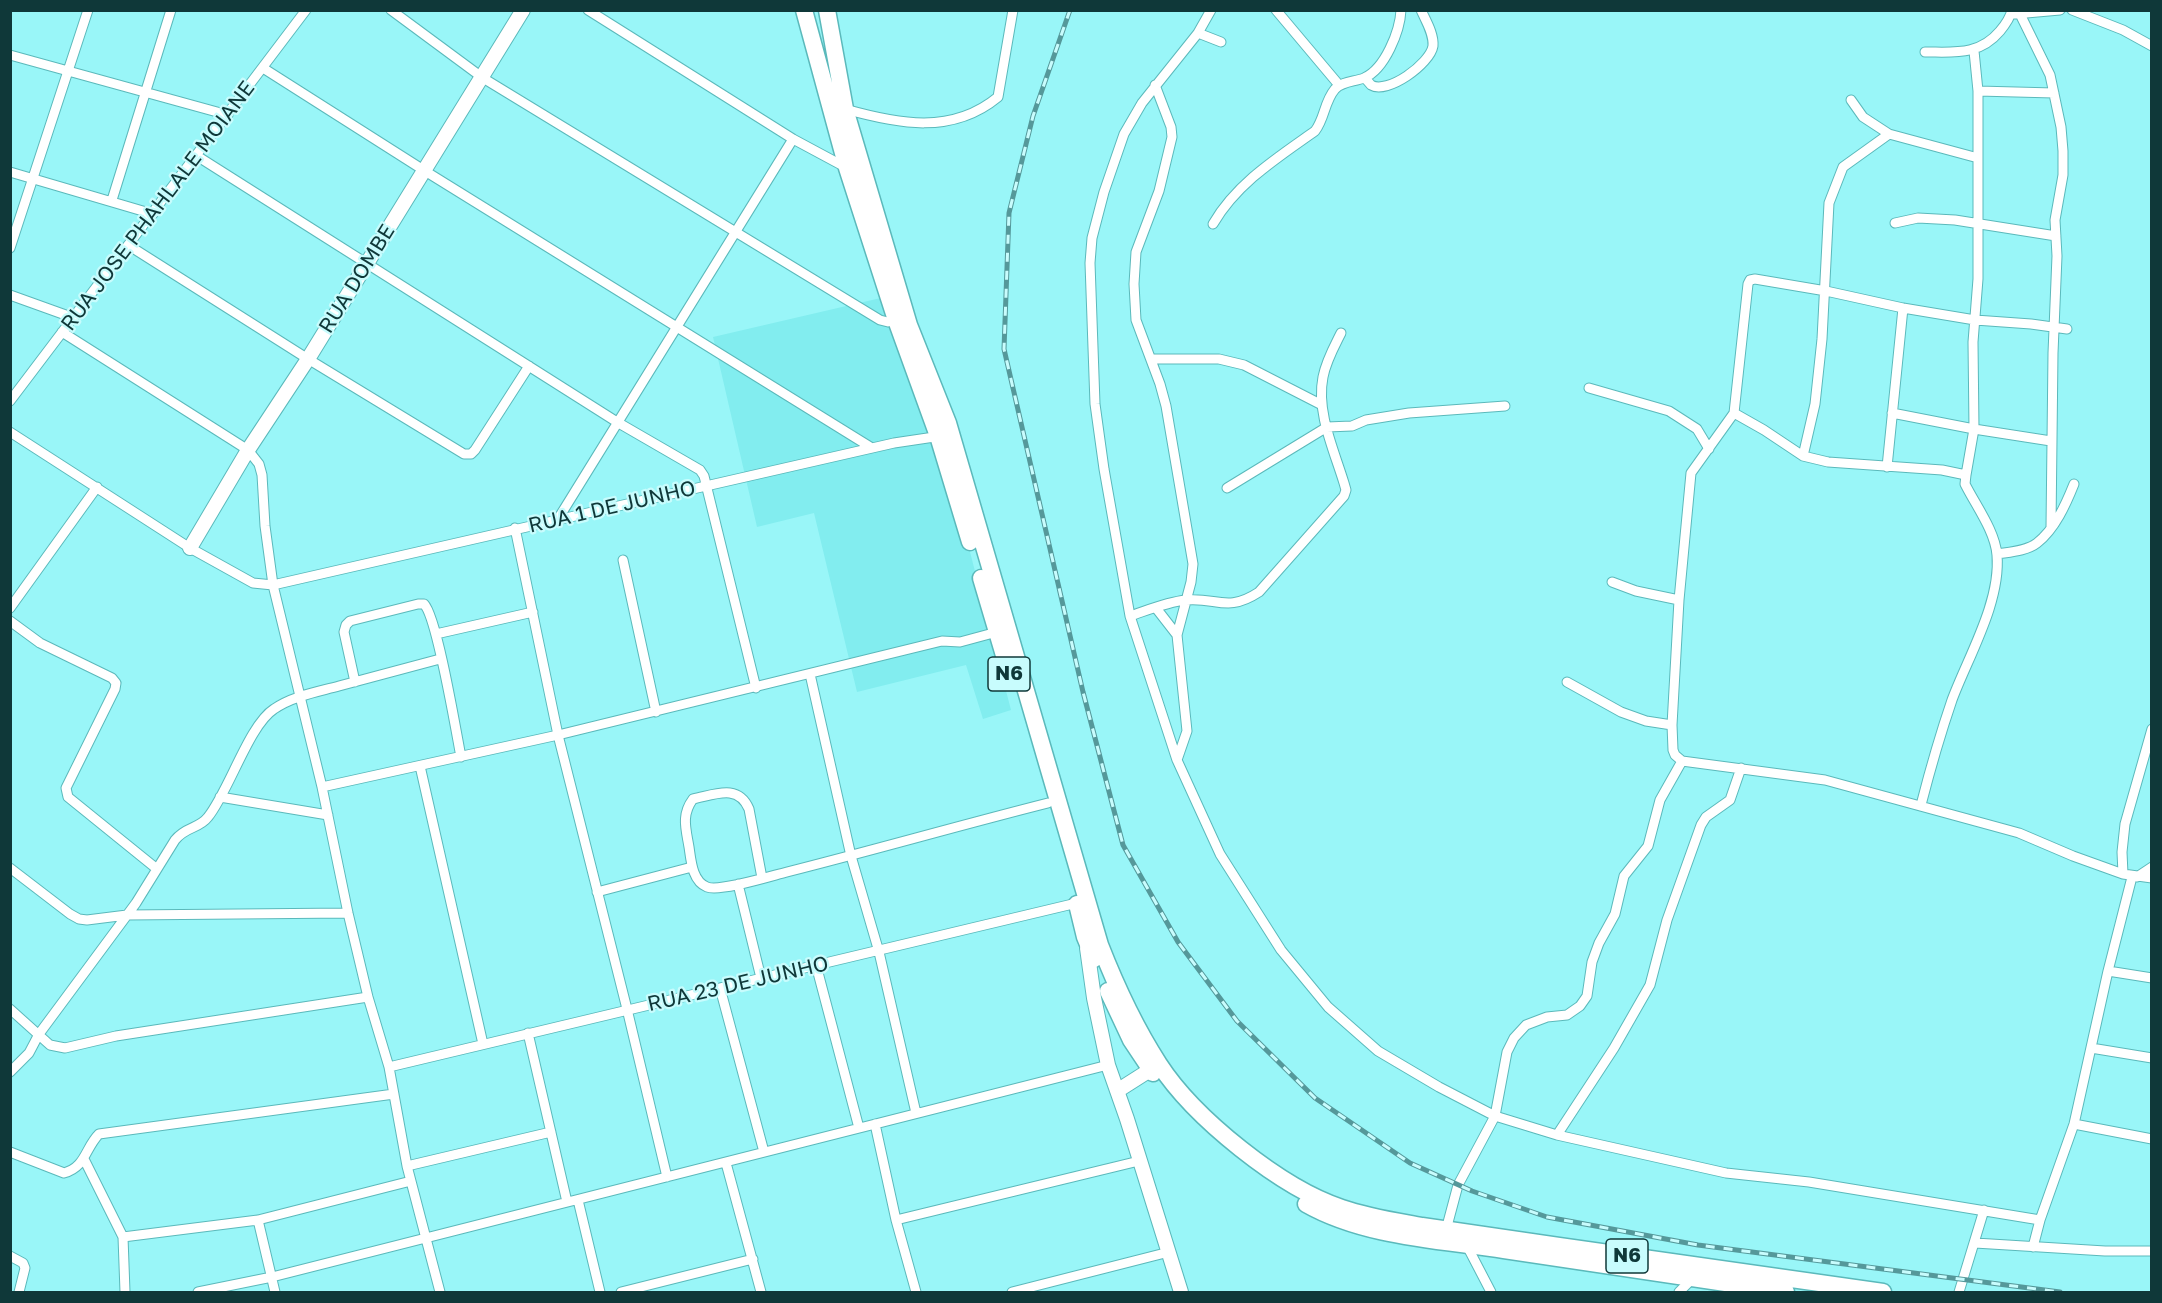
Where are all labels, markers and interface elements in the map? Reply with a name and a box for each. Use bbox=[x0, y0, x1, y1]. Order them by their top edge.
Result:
street label: RUA JOSE PHAHLALE MOIANE bbox=[56, 76, 260, 336]
street label: RUA DOMBE bbox=[314, 220, 400, 338]
street label: RUA 1 DE JUNHO bbox=[526, 476, 698, 538]
road number: N6 bbox=[988, 657, 1030, 691]
street label: RUA 23 DE JUNHO bbox=[645, 951, 831, 1017]
road number: N6 bbox=[1606, 1239, 1648, 1273]

